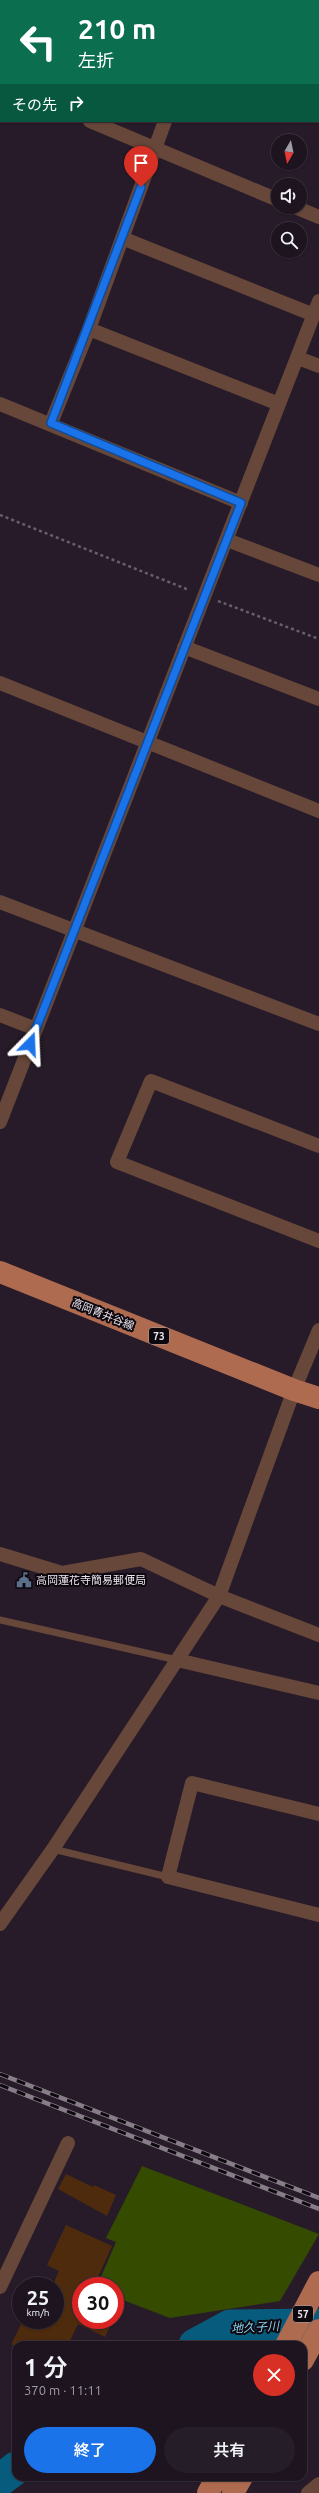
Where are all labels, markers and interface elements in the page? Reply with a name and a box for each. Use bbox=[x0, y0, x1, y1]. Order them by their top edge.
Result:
text: 210 m bbox=[78, 13, 156, 44]
icon: left bbox=[12, 16, 64, 68]
text: 左折 bbox=[78, 50, 114, 70]
icon: right bbox=[65, 92, 87, 114]
text: その先 bbox=[12, 96, 57, 113]
north arrow bbox=[271, 134, 307, 170]
map controls bbox=[271, 134, 307, 258]
pin bbox=[124, 146, 158, 187]
icon: arrive bbox=[130, 152, 152, 174]
button: sound bbox=[271, 178, 307, 214]
button: search bbox=[271, 222, 307, 258]
position arrow bbox=[9, 1023, 51, 1065]
street label: 高岡青井谷線 bbox=[70, 1296, 136, 1332]
road number: 73 bbox=[149, 1328, 169, 1344]
public building icon: 高岡蓮花寺簡易郵便局 bbox=[15, 1571, 33, 1589]
place label: 高岡蓮花寺簡易郵便局 bbox=[36, 1574, 146, 1586]
speed limit sign: 30 bbox=[72, 2277, 124, 2329]
text: 25 bbox=[27, 2286, 49, 2309]
road number: 57 bbox=[293, 2306, 313, 2322]
text: km/h bbox=[26, 2307, 50, 2318]
water label: 地久子川 bbox=[231, 2319, 281, 2335]
text: 1 分 bbox=[24, 2354, 67, 2381]
button: close bbox=[253, 2354, 295, 2396]
text: 370 m · 11:11 bbox=[24, 2383, 102, 2397]
button: 終了 bbox=[24, 2427, 156, 2473]
button: 共有 bbox=[164, 2427, 295, 2473]

